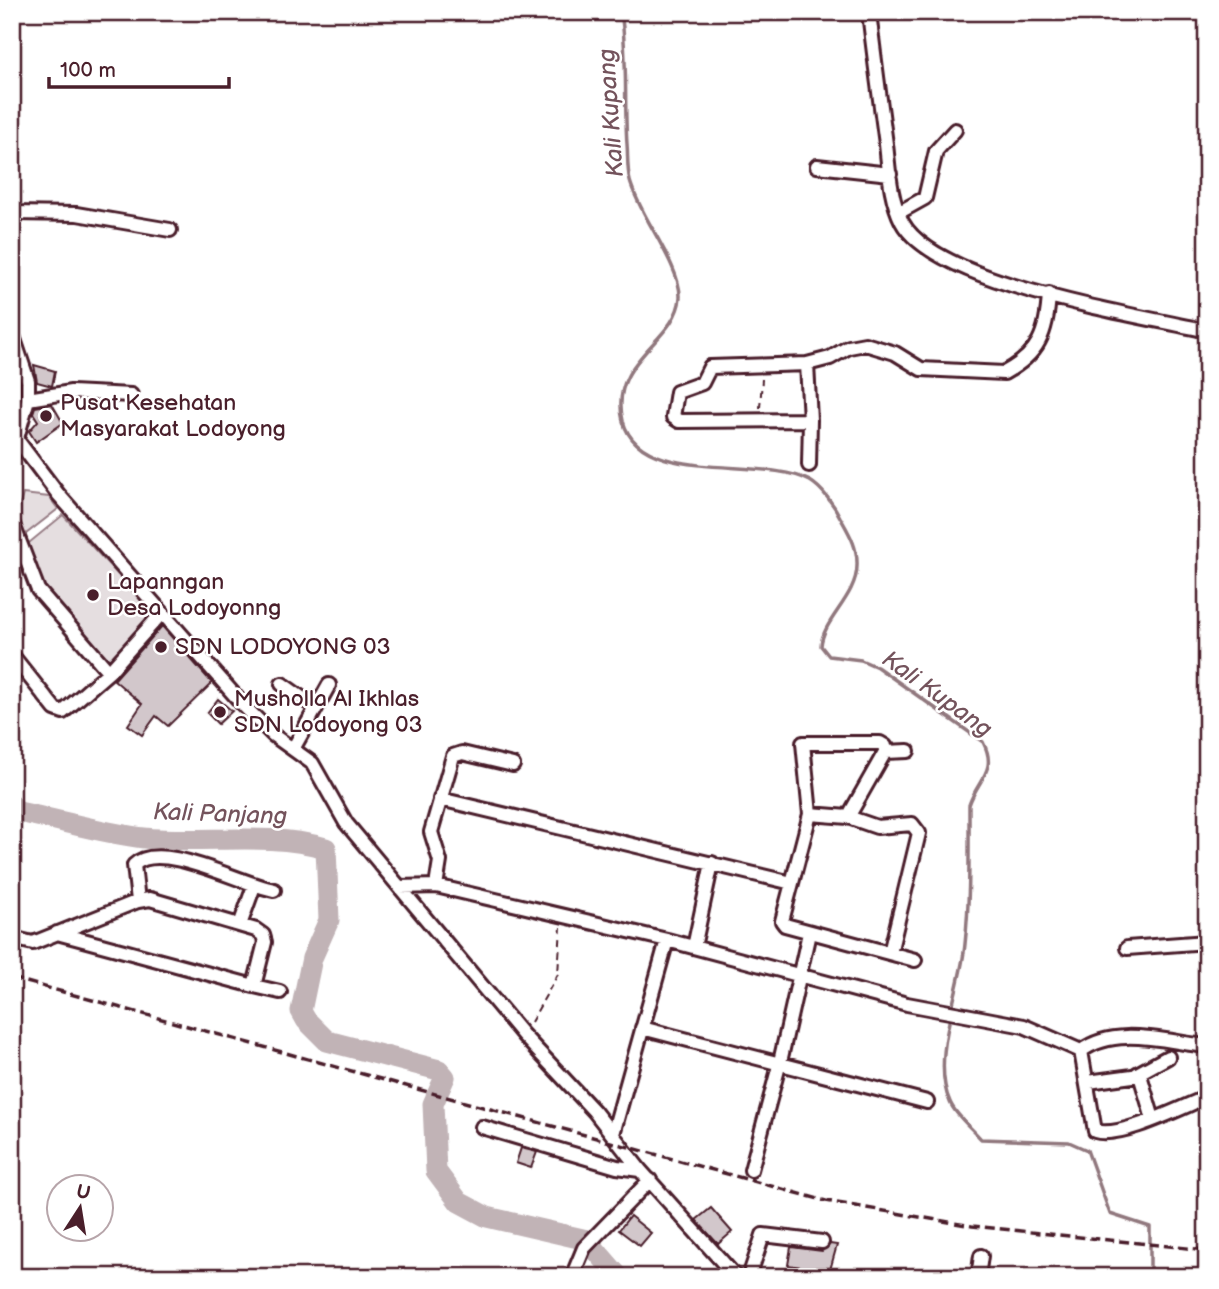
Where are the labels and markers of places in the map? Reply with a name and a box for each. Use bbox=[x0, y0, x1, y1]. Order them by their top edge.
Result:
place label: Pusat Kesehatan Masyarakat Lodoyong bbox=[60, 389, 286, 443]
marker: Pusat Kesehatan Masyarakat Lodoyong bbox=[38, 408, 54, 424]
place label: Lapanngan Desa Lodoyonng bbox=[107, 568, 281, 622]
marker: Lapanngan Desa Lodoyonng bbox=[85, 587, 101, 603]
place label: SDN LODOYONG 03 bbox=[175, 633, 391, 661]
marker: SDN LODOYONG 03 bbox=[153, 639, 169, 655]
place label: Musholla Al Ikhlas SDN Lodoyong 03 bbox=[234, 685, 423, 739]
marker: Musholla Al Ikhlas SDN Lodoyong 03 bbox=[212, 704, 228, 720]

